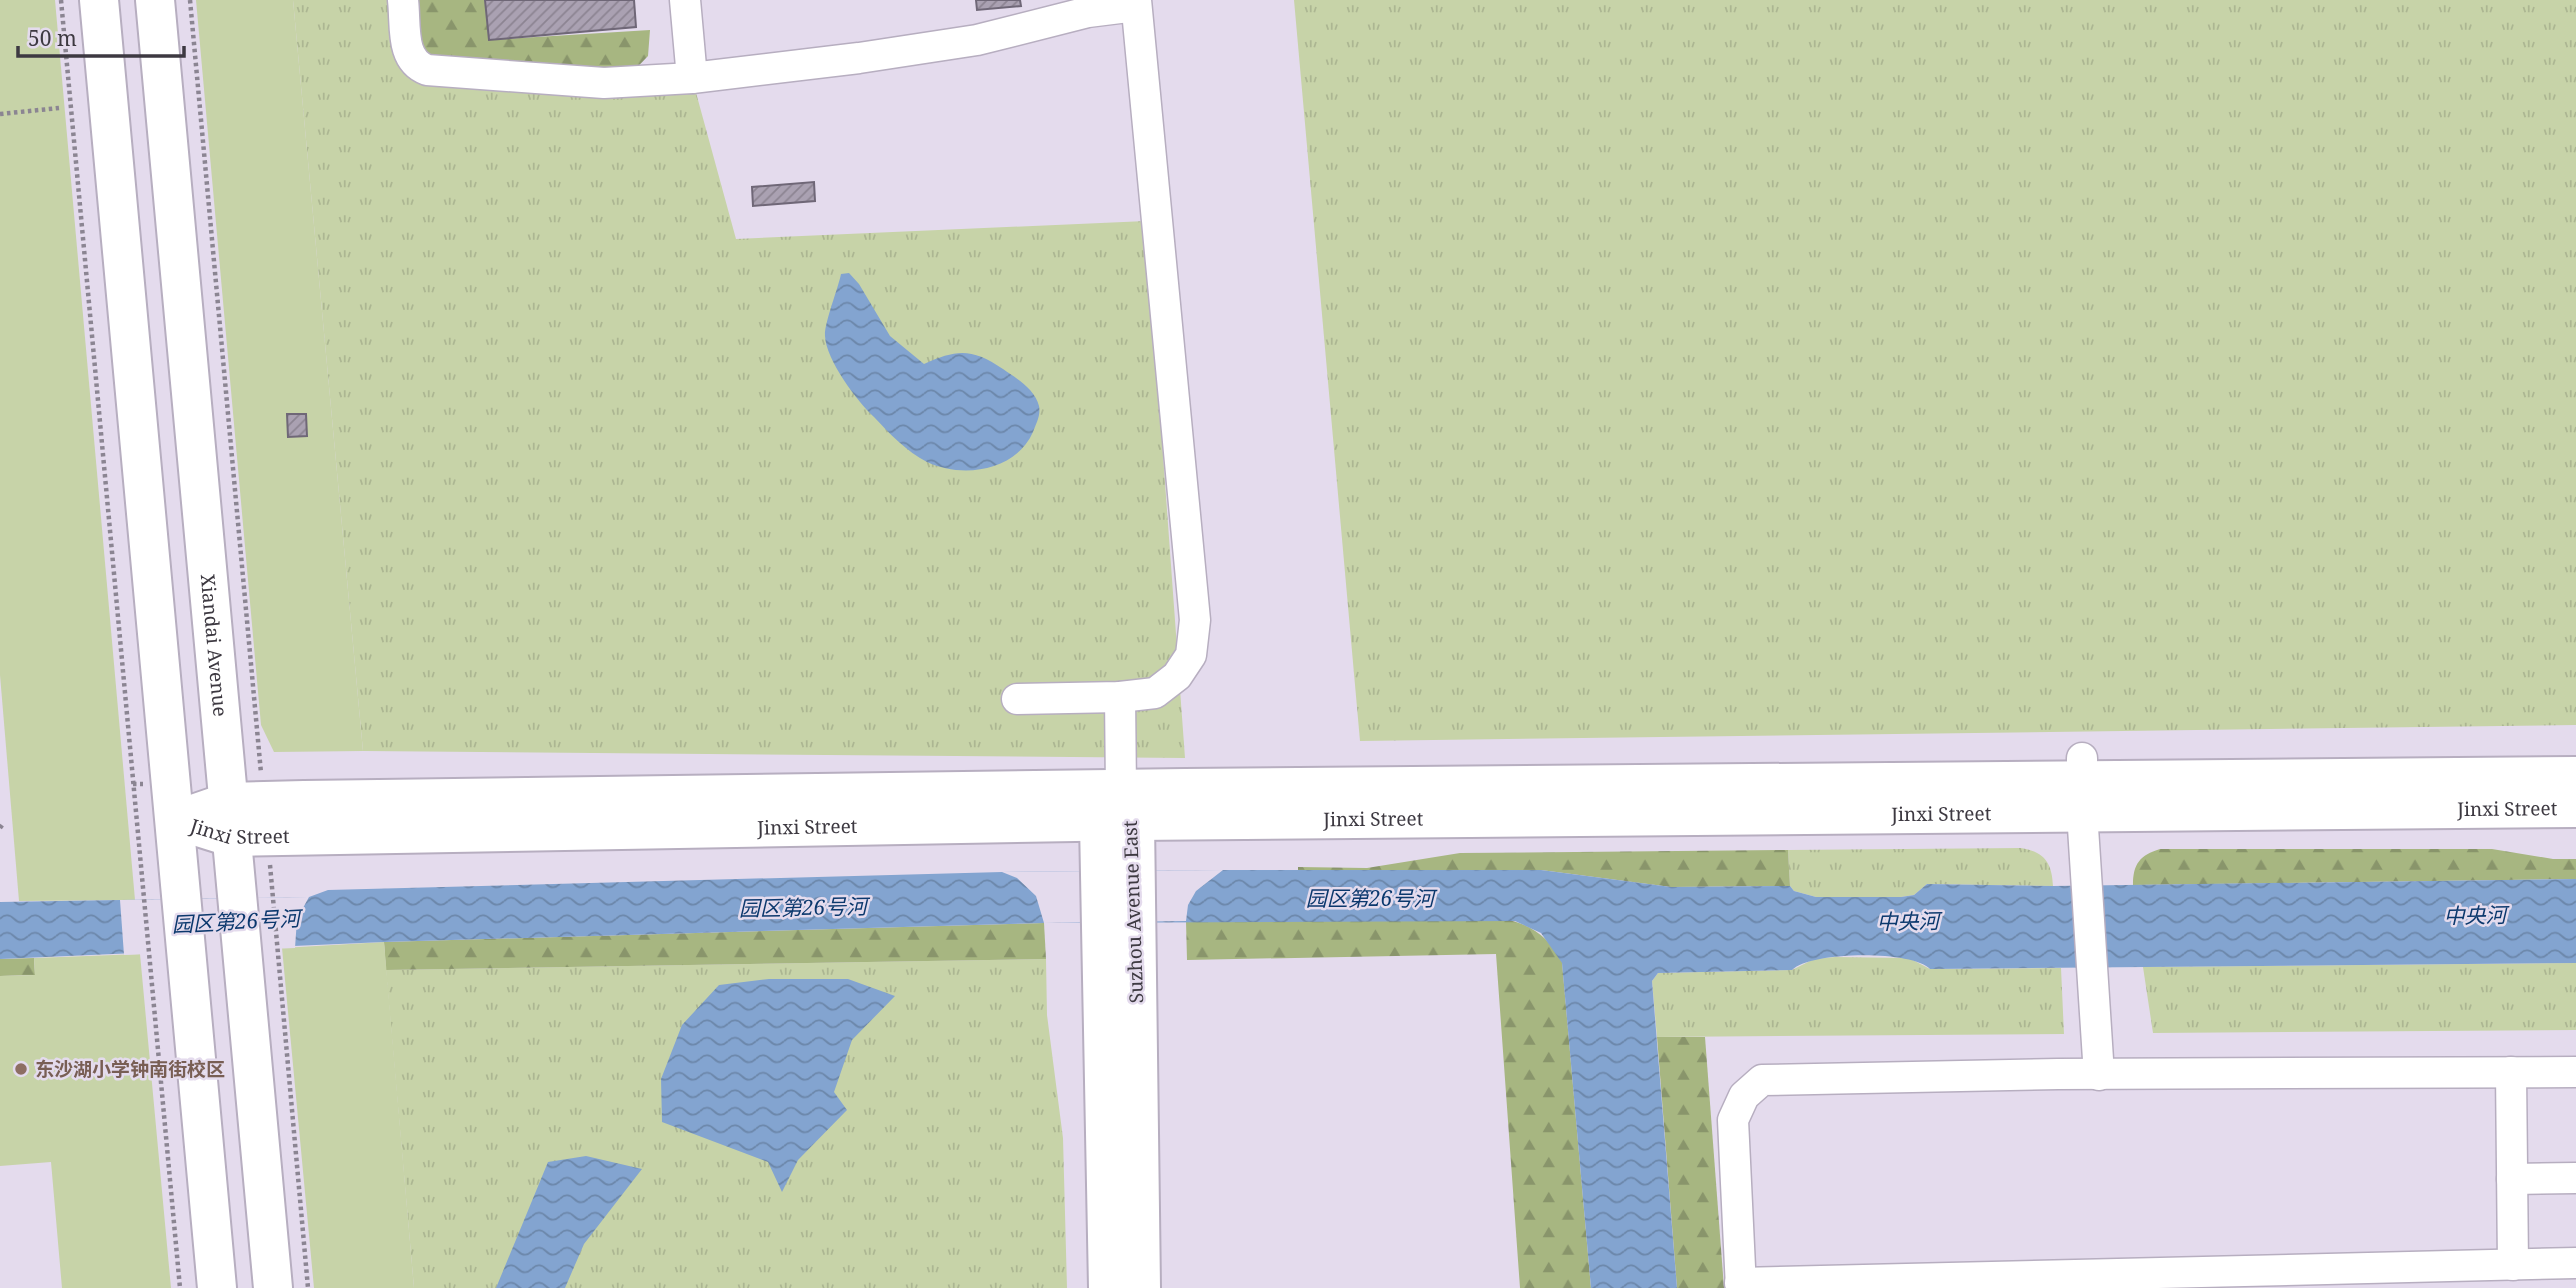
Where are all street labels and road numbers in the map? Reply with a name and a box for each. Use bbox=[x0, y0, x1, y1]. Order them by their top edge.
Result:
street label: Xiandai Avenue bbox=[195, 573, 234, 718]
street label: Jinxi Street bbox=[2456, 795, 2558, 822]
street label: Jinxi Street bbox=[1890, 800, 1992, 827]
street label: Jinxi Street bbox=[1322, 805, 1424, 832]
street label: Jinxi Street bbox=[186, 812, 290, 850]
street label: Jinxi Street bbox=[756, 813, 858, 841]
street label: Suzhou Avenue East bbox=[1117, 820, 1149, 1004]

